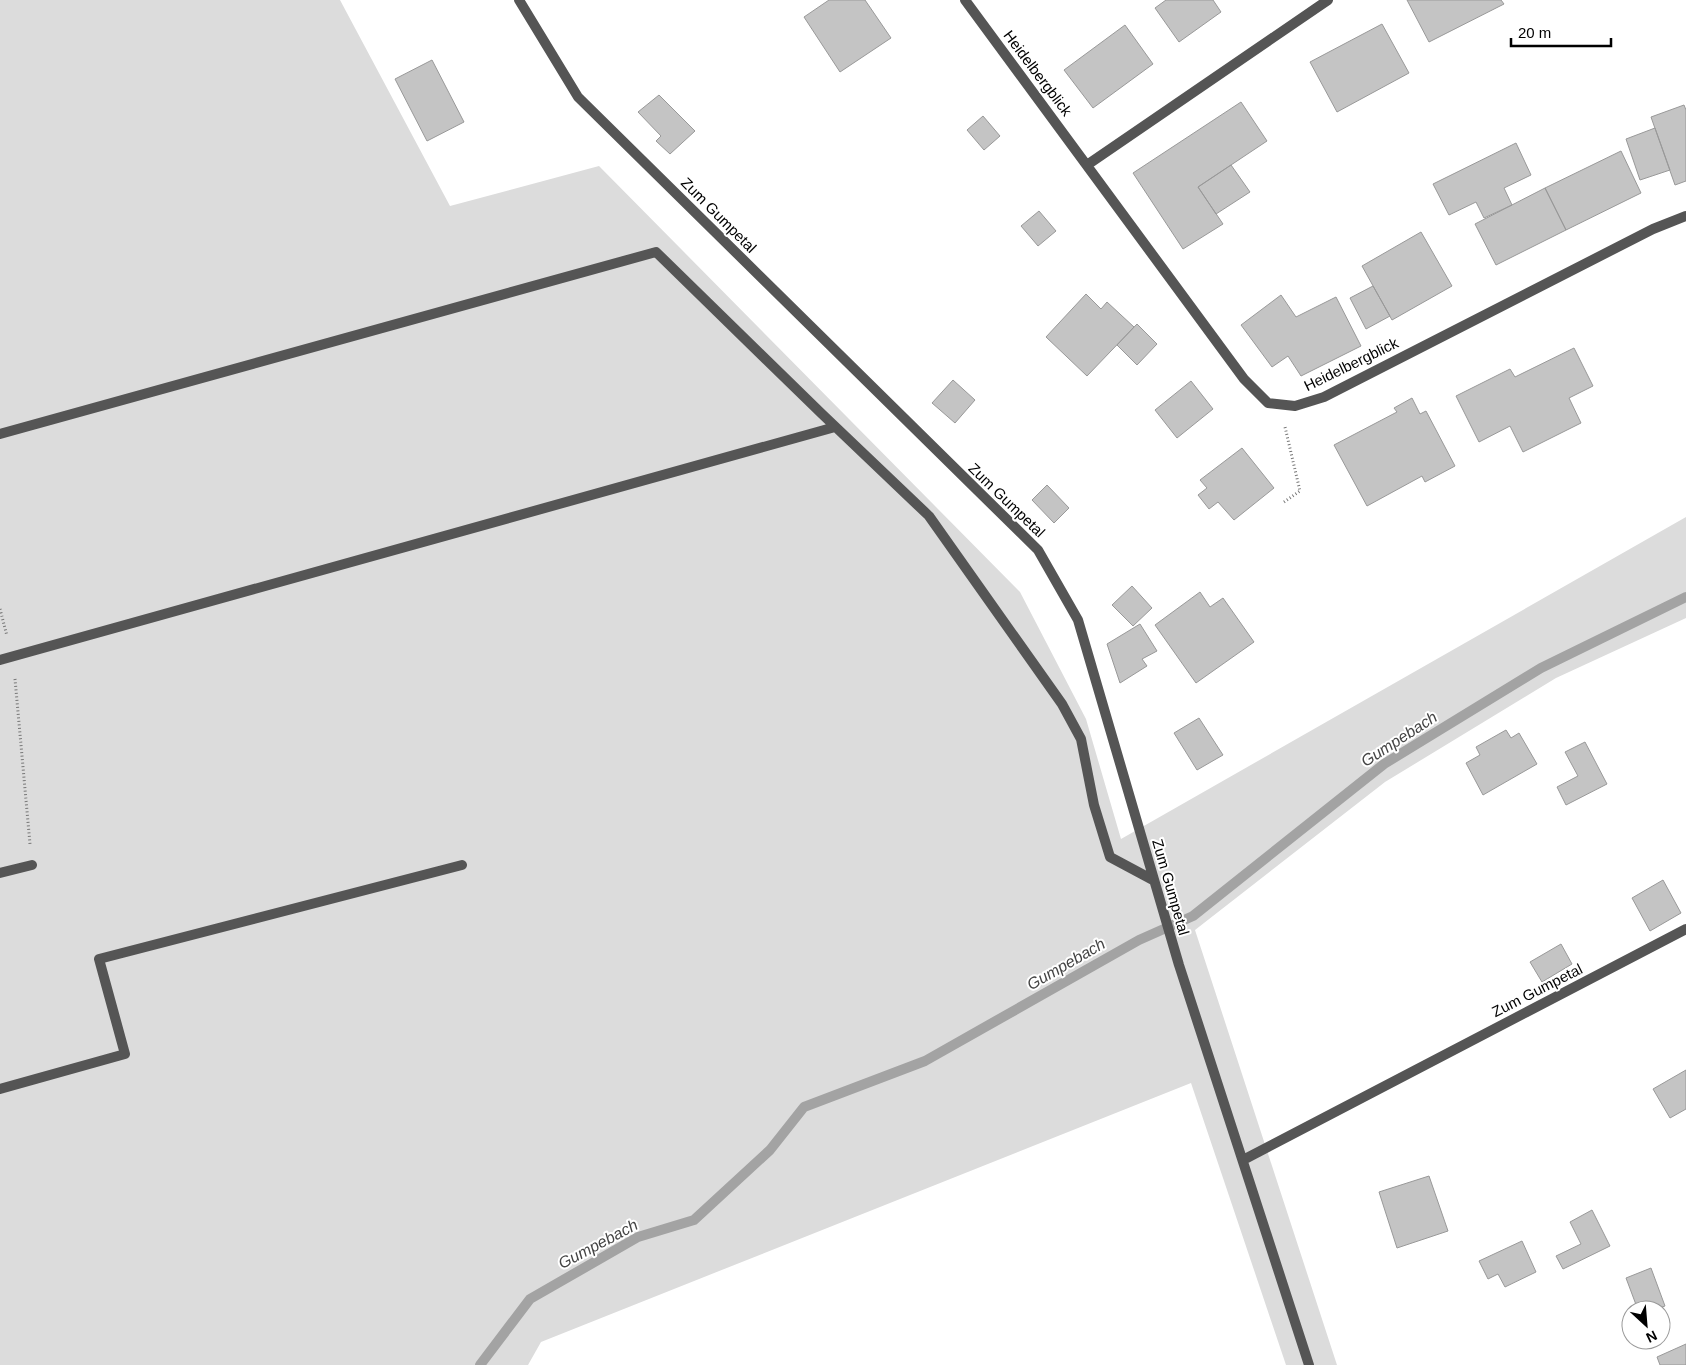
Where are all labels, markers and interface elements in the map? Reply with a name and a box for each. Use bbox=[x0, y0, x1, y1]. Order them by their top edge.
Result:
scale bar bbox=[1511, 15, 1611, 47]
text: 20 m bbox=[1518, 24, 1551, 41]
street label: Heidelbergblick bbox=[1000, 27, 1076, 119]
street label: Zum Gumpetal bbox=[678, 174, 760, 256]
street label: Heidelbergblick bbox=[1301, 334, 1401, 394]
street label: Zum Gumpetal bbox=[965, 459, 1049, 541]
water label: Gumpebach bbox=[1358, 708, 1440, 770]
street label: Zum Gumpetal bbox=[1149, 837, 1193, 937]
water label: Gumpebach bbox=[1024, 935, 1108, 993]
street label: Zum Gumpetal bbox=[1489, 960, 1585, 1020]
water label: Gumpebach bbox=[556, 1216, 641, 1272]
north arrow bbox=[1621, 1300, 1671, 1350]
text: N bbox=[1644, 1327, 1660, 1346]

